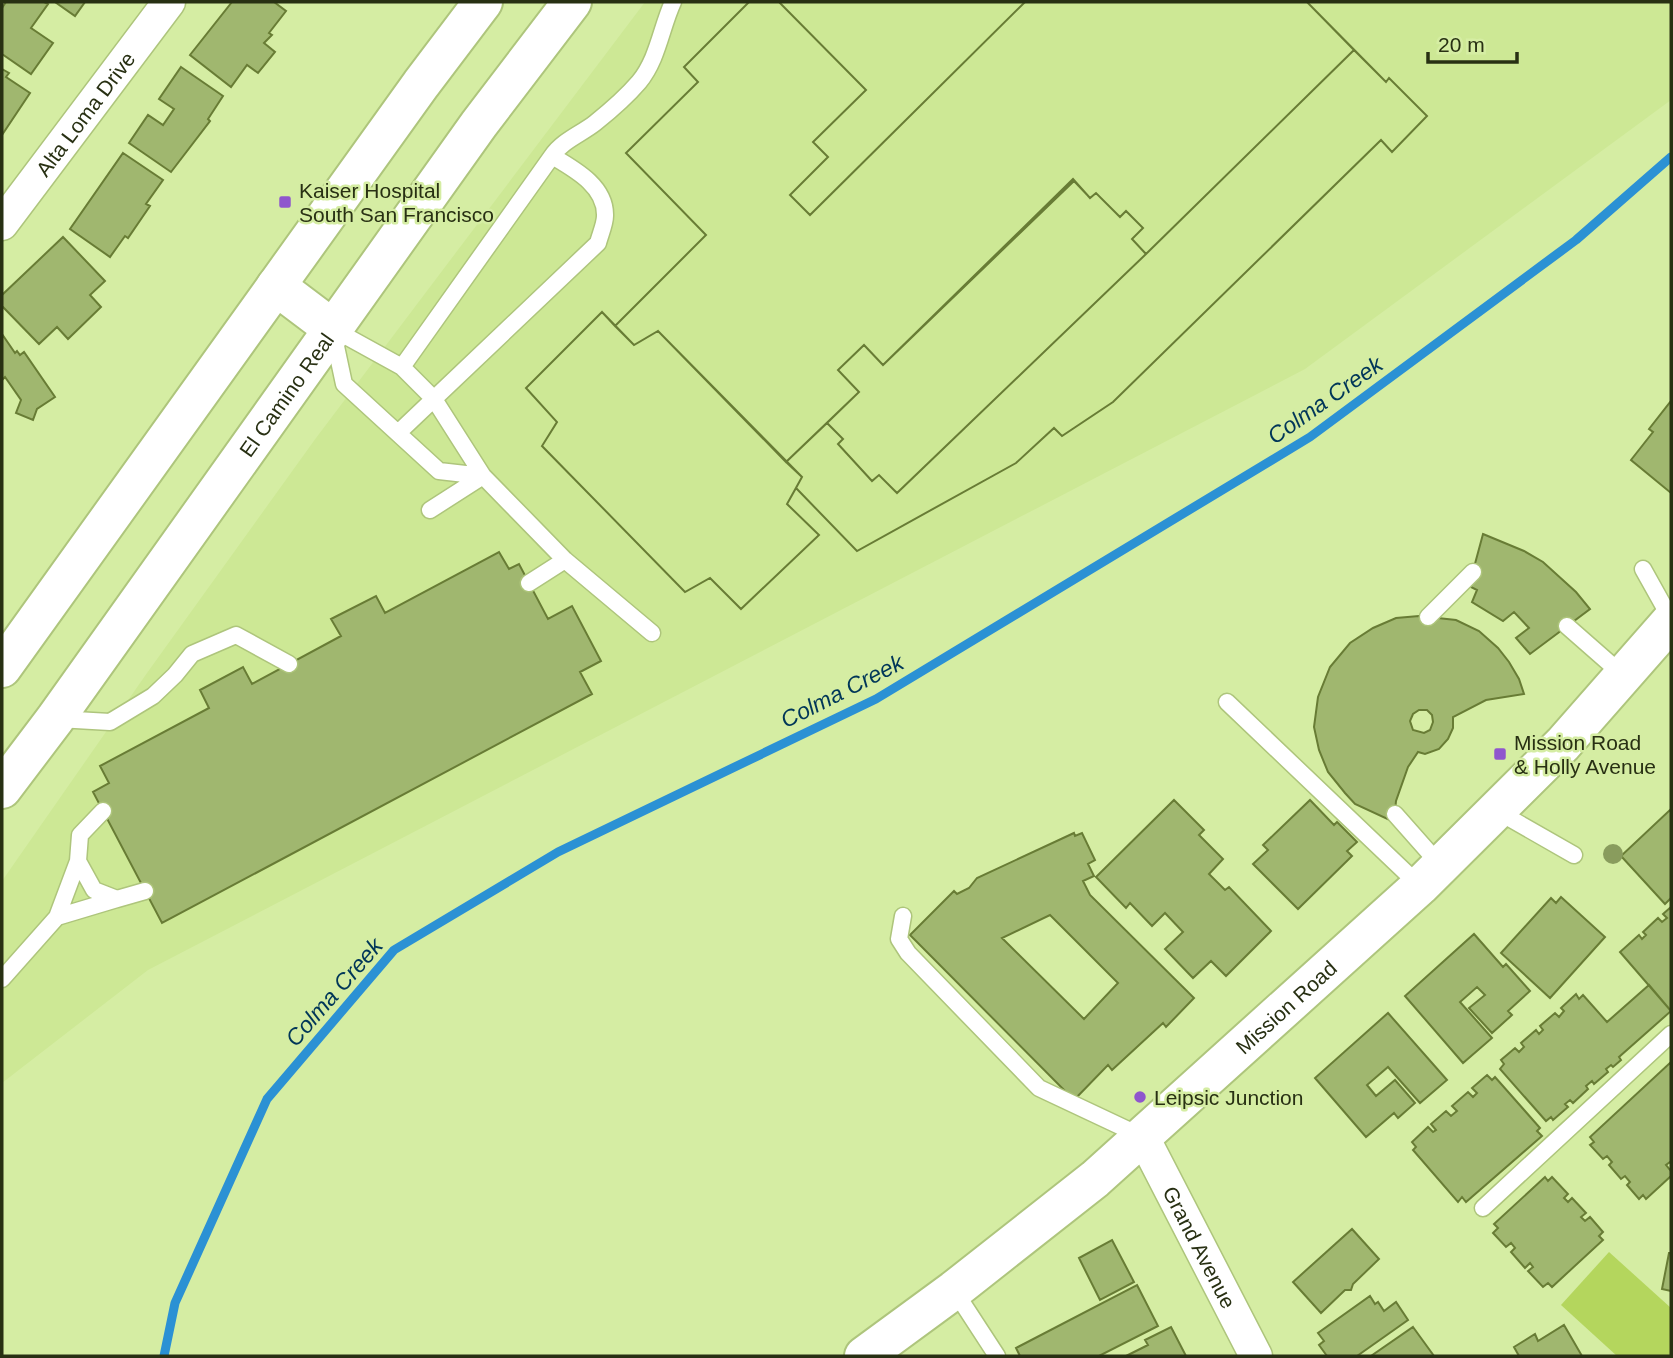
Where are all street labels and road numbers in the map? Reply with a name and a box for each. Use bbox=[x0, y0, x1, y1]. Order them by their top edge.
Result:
street label: Alta Loma Drive bbox=[31, 47, 139, 180]
street label: El Camino Real bbox=[234, 329, 338, 461]
street label: Mission Road bbox=[1231, 956, 1341, 1058]
street label: Grand Avenue bbox=[1159, 1182, 1241, 1312]

